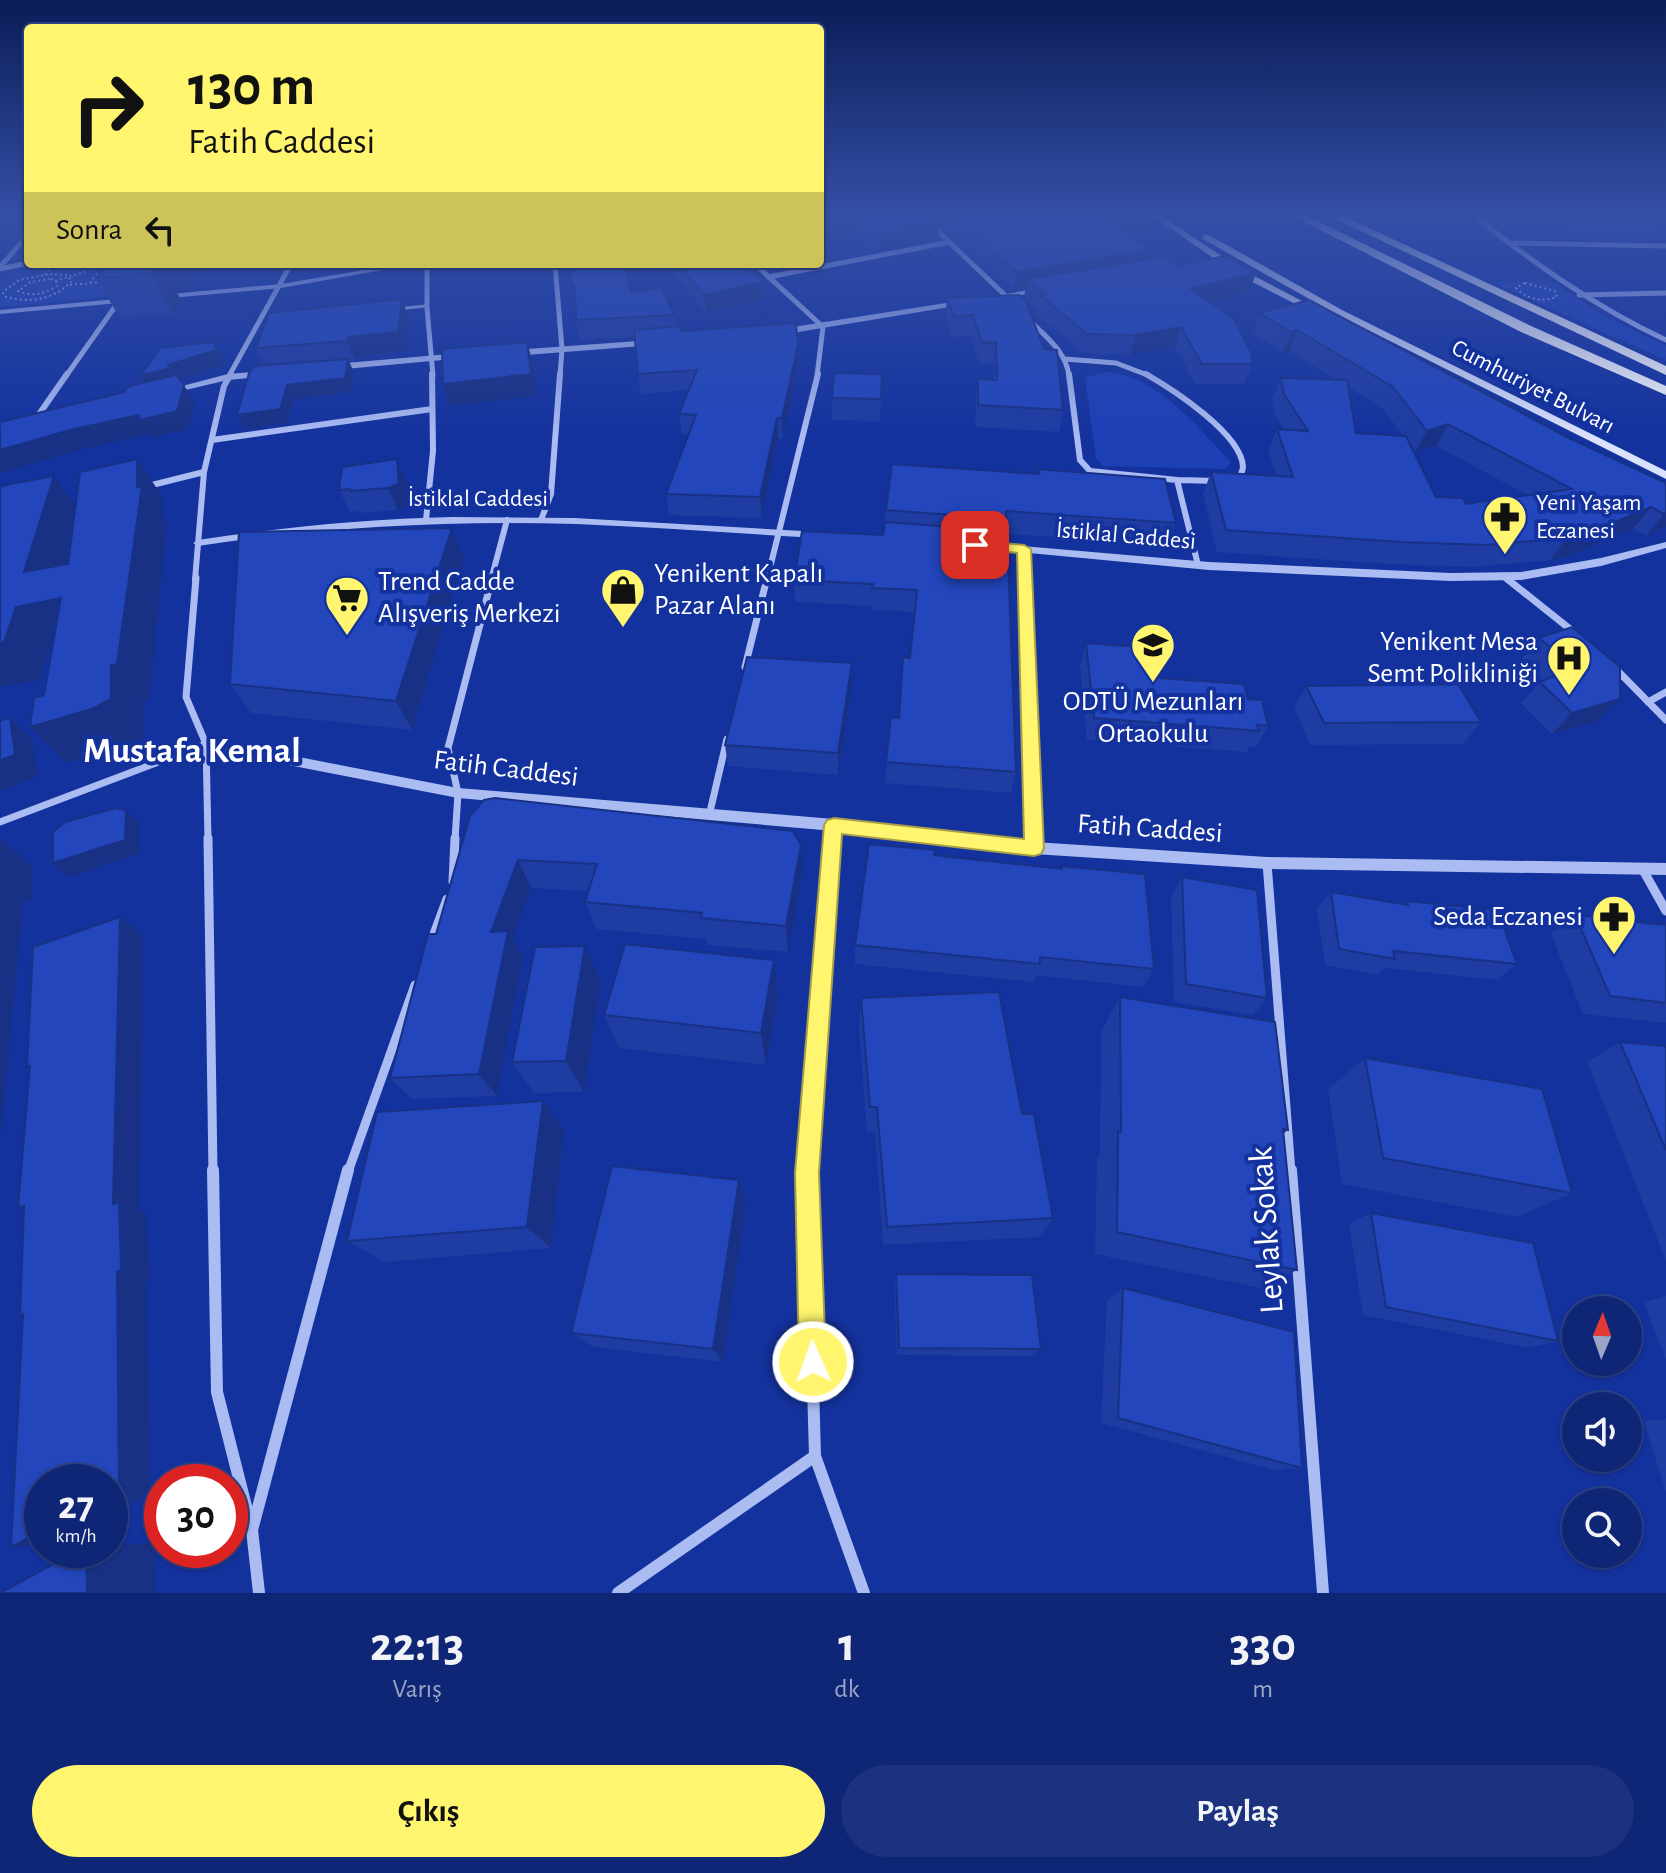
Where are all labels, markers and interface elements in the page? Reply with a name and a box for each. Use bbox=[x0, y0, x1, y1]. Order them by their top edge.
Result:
icon: right bbox=[56, 56, 160, 160]
text: 130 m bbox=[188, 59, 315, 115]
text: Fatih Caddesi bbox=[188, 124, 375, 160]
icon: left bbox=[138, 208, 182, 252]
text: Sonra bbox=[56, 215, 122, 245]
street label: Cumhuriyet Bulvarı bbox=[1448, 336, 1618, 438]
street label: İstiklal Caddesi bbox=[408, 486, 548, 511]
place label: Yeni Yaşam Eczanesi bbox=[1536, 491, 1642, 543]
pharmacy icon: Yeni Yaşam Eczanesi bbox=[1481, 493, 1529, 556]
pin bbox=[941, 511, 1009, 579]
street label: İstiklal Caddesi bbox=[1055, 517, 1197, 554]
icon: arrive bbox=[953, 523, 997, 567]
place label: Yenikent Kapalı Pazar Alanı bbox=[654, 560, 823, 620]
shop icon: Yenikent Kapalı Pazar Alanı bbox=[599, 566, 647, 629]
place label: Trend Cadde Alışveriş Merkezi bbox=[378, 568, 560, 628]
supermarket icon: Trend Cadde Alışveriş Merkezi bbox=[323, 574, 371, 637]
school or university icon: ODTÜ Mezunları Ortaokulu bbox=[1129, 621, 1177, 684]
place label: Yenikent Mesa Semt Polikliniği bbox=[1368, 628, 1538, 688]
hospital icon: Yenikent Mesa Semt Polikliniği bbox=[1545, 634, 1593, 697]
place label: ODTÜ Mezunları Ortaokulu bbox=[1063, 686, 1243, 748]
district label: Mustafa Kemal bbox=[83, 733, 301, 769]
street label: Fatih Caddesi bbox=[432, 746, 580, 792]
street label: Fatih Caddesi bbox=[1076, 810, 1224, 848]
pharmacy icon: Seda Eczanesi bbox=[1590, 893, 1638, 956]
place label: Seda Eczanesi bbox=[1433, 903, 1583, 931]
street label: Leylak Sokak bbox=[1244, 1145, 1290, 1315]
north arrow bbox=[1562, 1296, 1642, 1376]
map controls bbox=[1562, 1296, 1642, 1568]
position arrow bbox=[771, 1320, 855, 1404]
button: sound bbox=[1562, 1392, 1642, 1472]
speed limit sign: 30 bbox=[144, 1464, 248, 1568]
text: 27 bbox=[58, 1486, 94, 1526]
button: search bbox=[1562, 1488, 1642, 1568]
text: km/h bbox=[55, 1526, 97, 1546]
text: 22:13 bbox=[370, 1622, 464, 1670]
text: 1 bbox=[838, 1622, 856, 1670]
text: 330 bbox=[1230, 1622, 1296, 1670]
text: Varış bbox=[392, 1676, 442, 1702]
text: dk bbox=[834, 1676, 860, 1702]
text: m bbox=[1252, 1676, 1273, 1702]
button: Çıkış bbox=[32, 1765, 825, 1857]
button: Paylaş bbox=[841, 1765, 1634, 1857]

